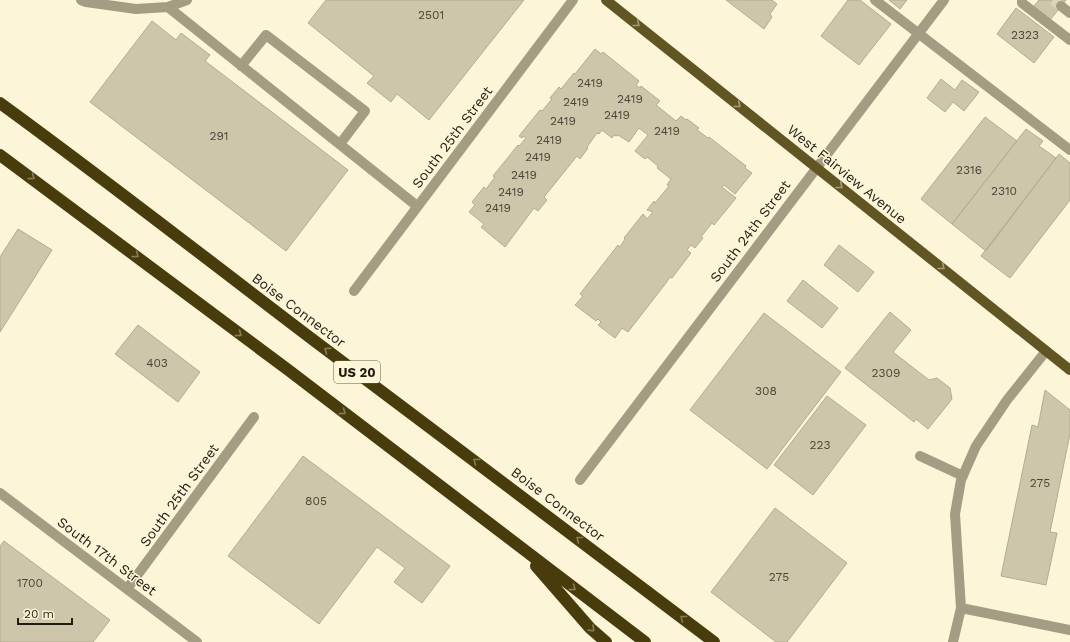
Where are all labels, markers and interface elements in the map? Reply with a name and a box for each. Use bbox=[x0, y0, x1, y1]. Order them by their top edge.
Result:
house number: 2501 bbox=[418, 8, 444, 22]
one-way arrow bbox=[632, 20, 639, 27]
house number: 2323 bbox=[1011, 28, 1039, 42]
house number: 2419 bbox=[577, 76, 603, 90]
street label: South 25th Street bbox=[409, 83, 496, 191]
house number: 2419 bbox=[617, 92, 643, 106]
house number: 2419 bbox=[563, 95, 589, 109]
one-way arrow bbox=[734, 101, 741, 108]
house number: 2419 bbox=[604, 108, 630, 122]
house number: 2419 bbox=[550, 114, 576, 128]
street label: West Fairview Avenue bbox=[784, 121, 910, 227]
house number: 2419 bbox=[654, 124, 680, 138]
house number: 291 bbox=[209, 129, 229, 143]
house number: 2419 bbox=[536, 133, 562, 147]
house number: 2419 bbox=[525, 150, 551, 164]
house number: 2316 bbox=[956, 163, 982, 177]
house number: 2419 bbox=[511, 168, 537, 182]
one-way arrow bbox=[27, 173, 34, 180]
street label: South 24th Street bbox=[707, 177, 793, 285]
one-way arrow bbox=[836, 182, 843, 189]
house number: 2310 bbox=[991, 184, 1017, 198]
house number: 2419 bbox=[498, 185, 524, 199]
house number: 2419 bbox=[485, 201, 511, 215]
one-way arrow bbox=[131, 251, 138, 258]
one-way arrow bbox=[937, 263, 944, 270]
street label: Boise Connector bbox=[249, 270, 349, 350]
one-way arrow bbox=[235, 329, 242, 336]
one-way arrow bbox=[324, 347, 331, 354]
house number: 403 bbox=[146, 356, 168, 370]
road number: US 20 bbox=[334, 361, 380, 383]
house number: 2309 bbox=[872, 366, 900, 380]
house number: 308 bbox=[755, 384, 777, 398]
one-way arrow bbox=[339, 407, 346, 415]
house number: 223 bbox=[810, 438, 831, 452]
street label: South 25th Street bbox=[136, 440, 222, 549]
one-way arrow bbox=[473, 459, 480, 466]
street label: Boise Connector bbox=[508, 464, 608, 544]
house number: 275 bbox=[1030, 476, 1050, 490]
house number: 805 bbox=[305, 494, 327, 508]
street label: South 17th Street bbox=[54, 514, 160, 599]
one-way arrow bbox=[577, 537, 584, 544]
house number: 275 bbox=[769, 570, 789, 584]
house number: 1700 bbox=[17, 576, 43, 590]
one-way arrow bbox=[569, 583, 576, 590]
scale bar bbox=[18, 600, 72, 626]
text: 20 m bbox=[24, 607, 54, 621]
one-way arrow bbox=[680, 616, 687, 623]
one-way arrow bbox=[587, 624, 595, 632]

